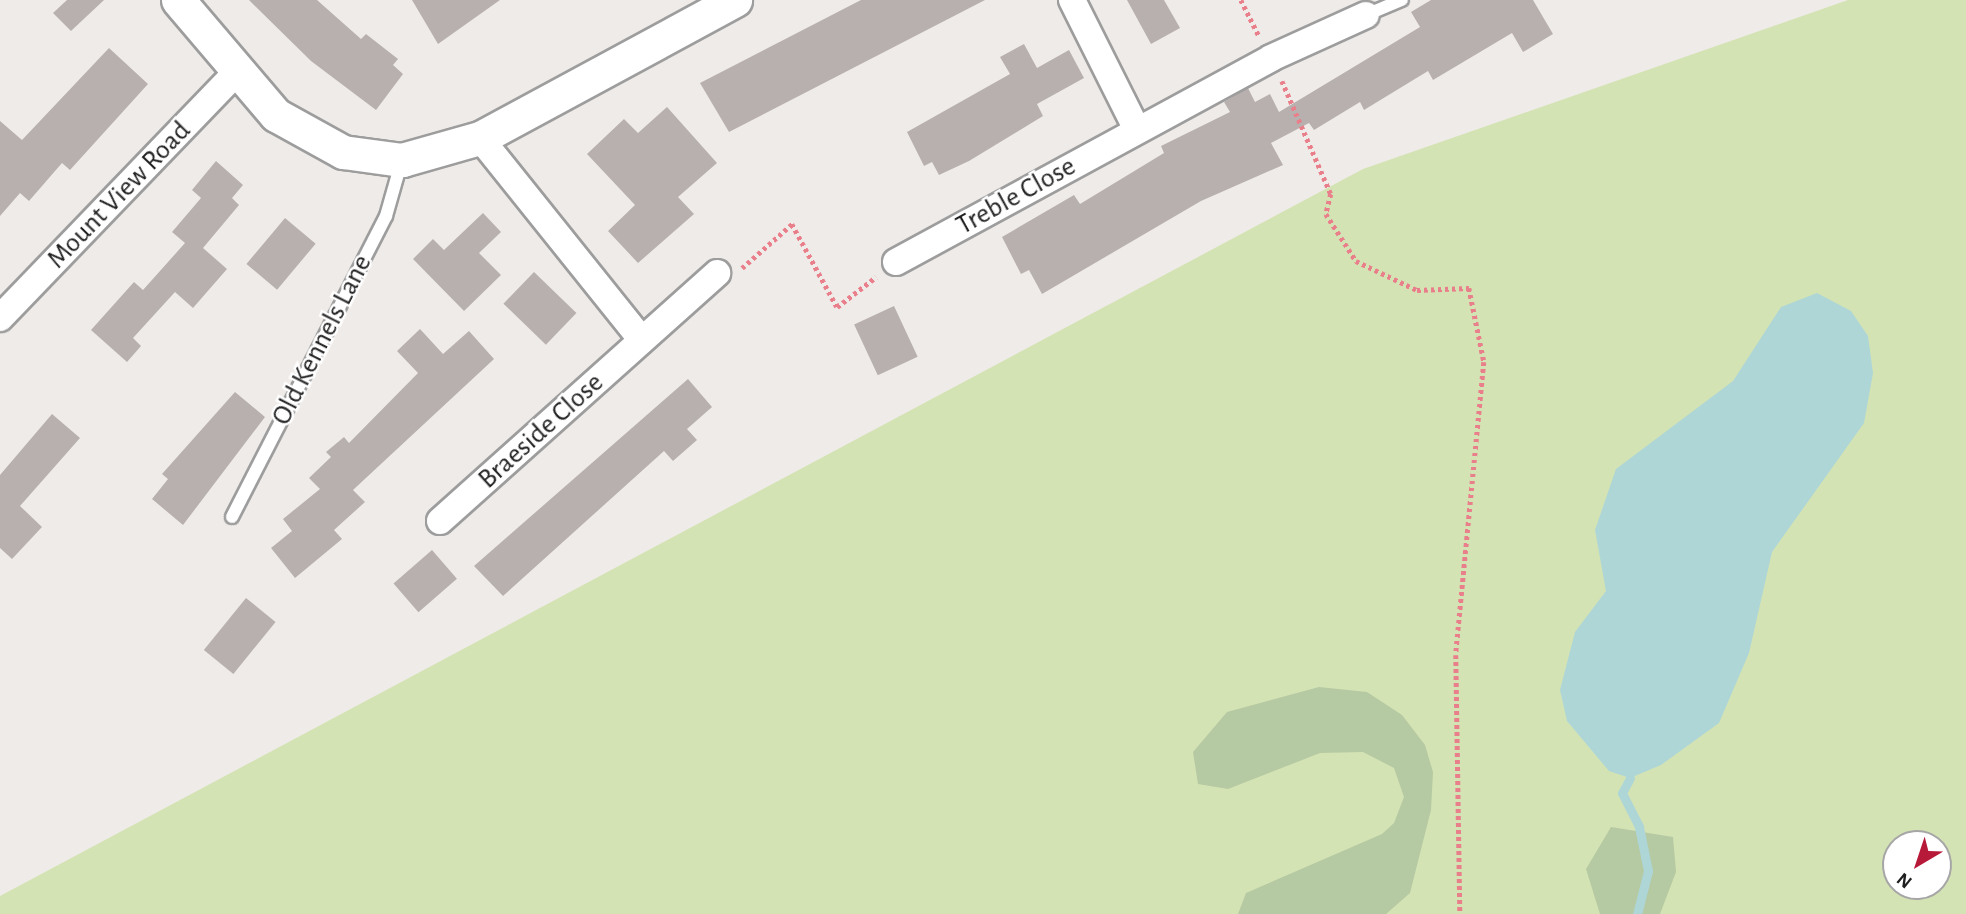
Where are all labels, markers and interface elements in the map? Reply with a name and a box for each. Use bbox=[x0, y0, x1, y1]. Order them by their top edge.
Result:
street label: Mount View Road bbox=[40, 114, 198, 276]
street label: Treble Close bbox=[950, 150, 1082, 242]
street label: Old Kennels Lane bbox=[265, 249, 379, 431]
street label: Braeside Close bbox=[471, 366, 611, 496]
north arrow bbox=[1882, 830, 1952, 900]
text: N bbox=[1894, 869, 1916, 892]

